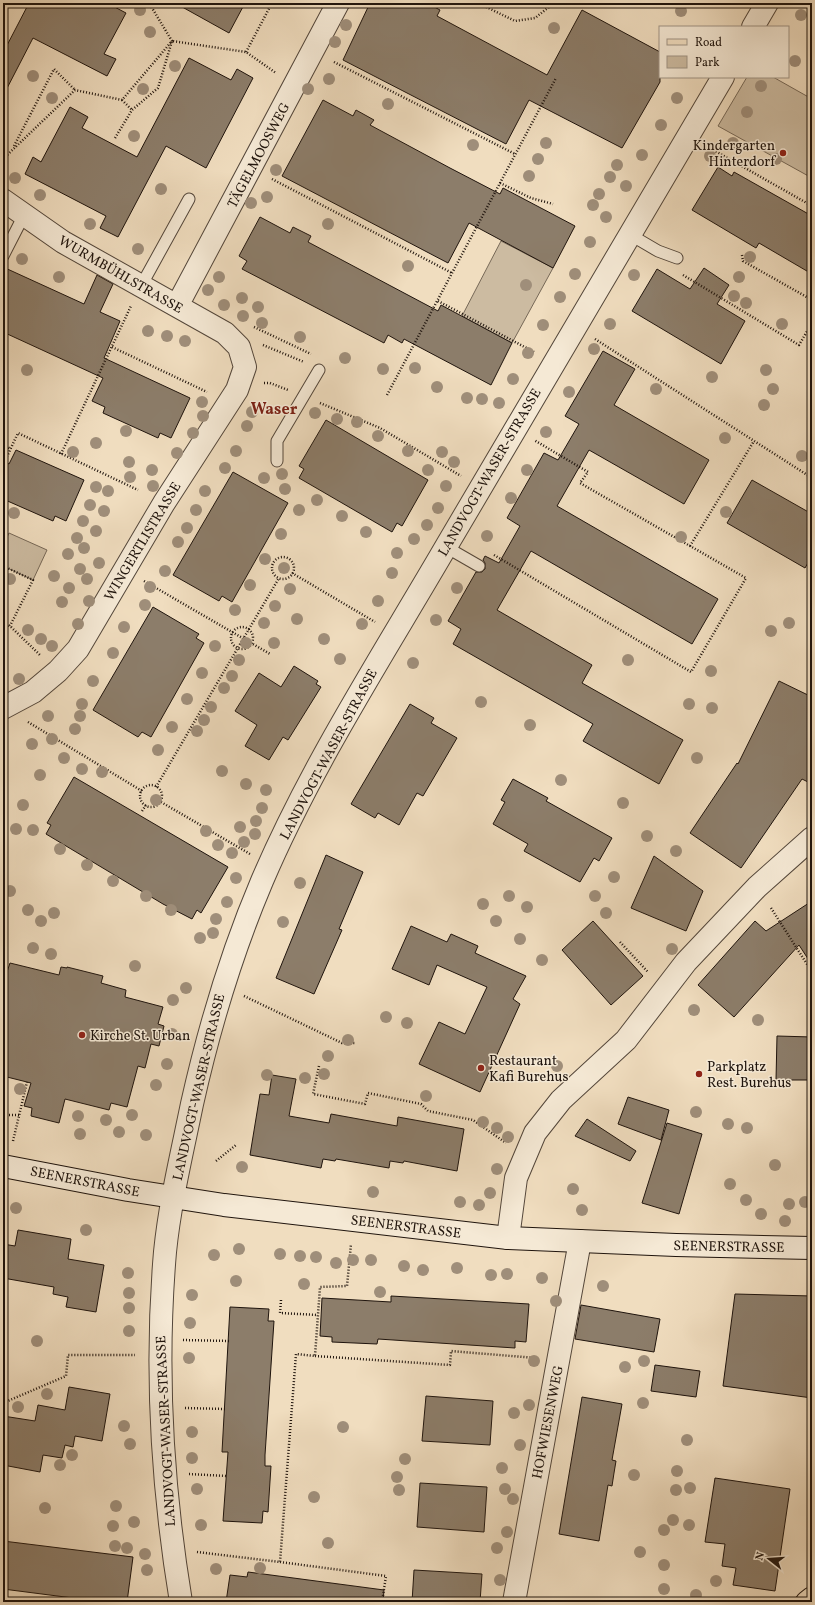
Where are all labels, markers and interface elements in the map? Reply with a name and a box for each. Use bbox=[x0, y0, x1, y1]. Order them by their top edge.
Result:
legend bbox=[659, 26, 789, 78]
text: Road bbox=[695, 35, 722, 51]
text: Park bbox=[695, 55, 720, 71]
street label: TÄGELMOOSWEG bbox=[223, 100, 295, 212]
place label: Kindergarten Hinterdorf bbox=[693, 137, 776, 172]
marker: Kindergarten Hinterdorf bbox=[778, 148, 788, 158]
street label: WURMBÜHLSTRASSE bbox=[54, 232, 186, 319]
street label: LANDVOGT-WASER-STRASSE bbox=[434, 385, 546, 560]
district label: Waser bbox=[251, 399, 298, 421]
street label: WINGERTLISTRASSE bbox=[100, 479, 186, 605]
street label: LANDVOGT-WASER-STRASSE bbox=[276, 666, 383, 844]
street label: LANDVOGT-WASER-STRASSE bbox=[169, 992, 230, 1183]
place label: Kirche St. Urban bbox=[90, 1027, 190, 1046]
marker: Kirche St. Urban bbox=[77, 1030, 87, 1040]
place label: Restaurant Kafi Burehus bbox=[489, 1052, 568, 1087]
place label: Parkplatz Rest. Burehus bbox=[707, 1058, 791, 1093]
marker: Restaurant Kafi Burehus bbox=[476, 1063, 486, 1073]
marker: Parkplatz Rest. Burehus bbox=[694, 1069, 704, 1079]
street label: SEENERSTRASSE bbox=[28, 1163, 141, 1202]
street label: SEENERSTRASSE bbox=[349, 1211, 462, 1244]
street label: SEENERSTRASSE bbox=[673, 1237, 785, 1258]
street label: LANDVOGT-WASER-STRASSE bbox=[152, 1335, 181, 1527]
street label: HOFWIESENWEG bbox=[528, 1364, 569, 1481]
north arrow bbox=[749, 1539, 789, 1579]
text: N bbox=[753, 1550, 769, 1563]

